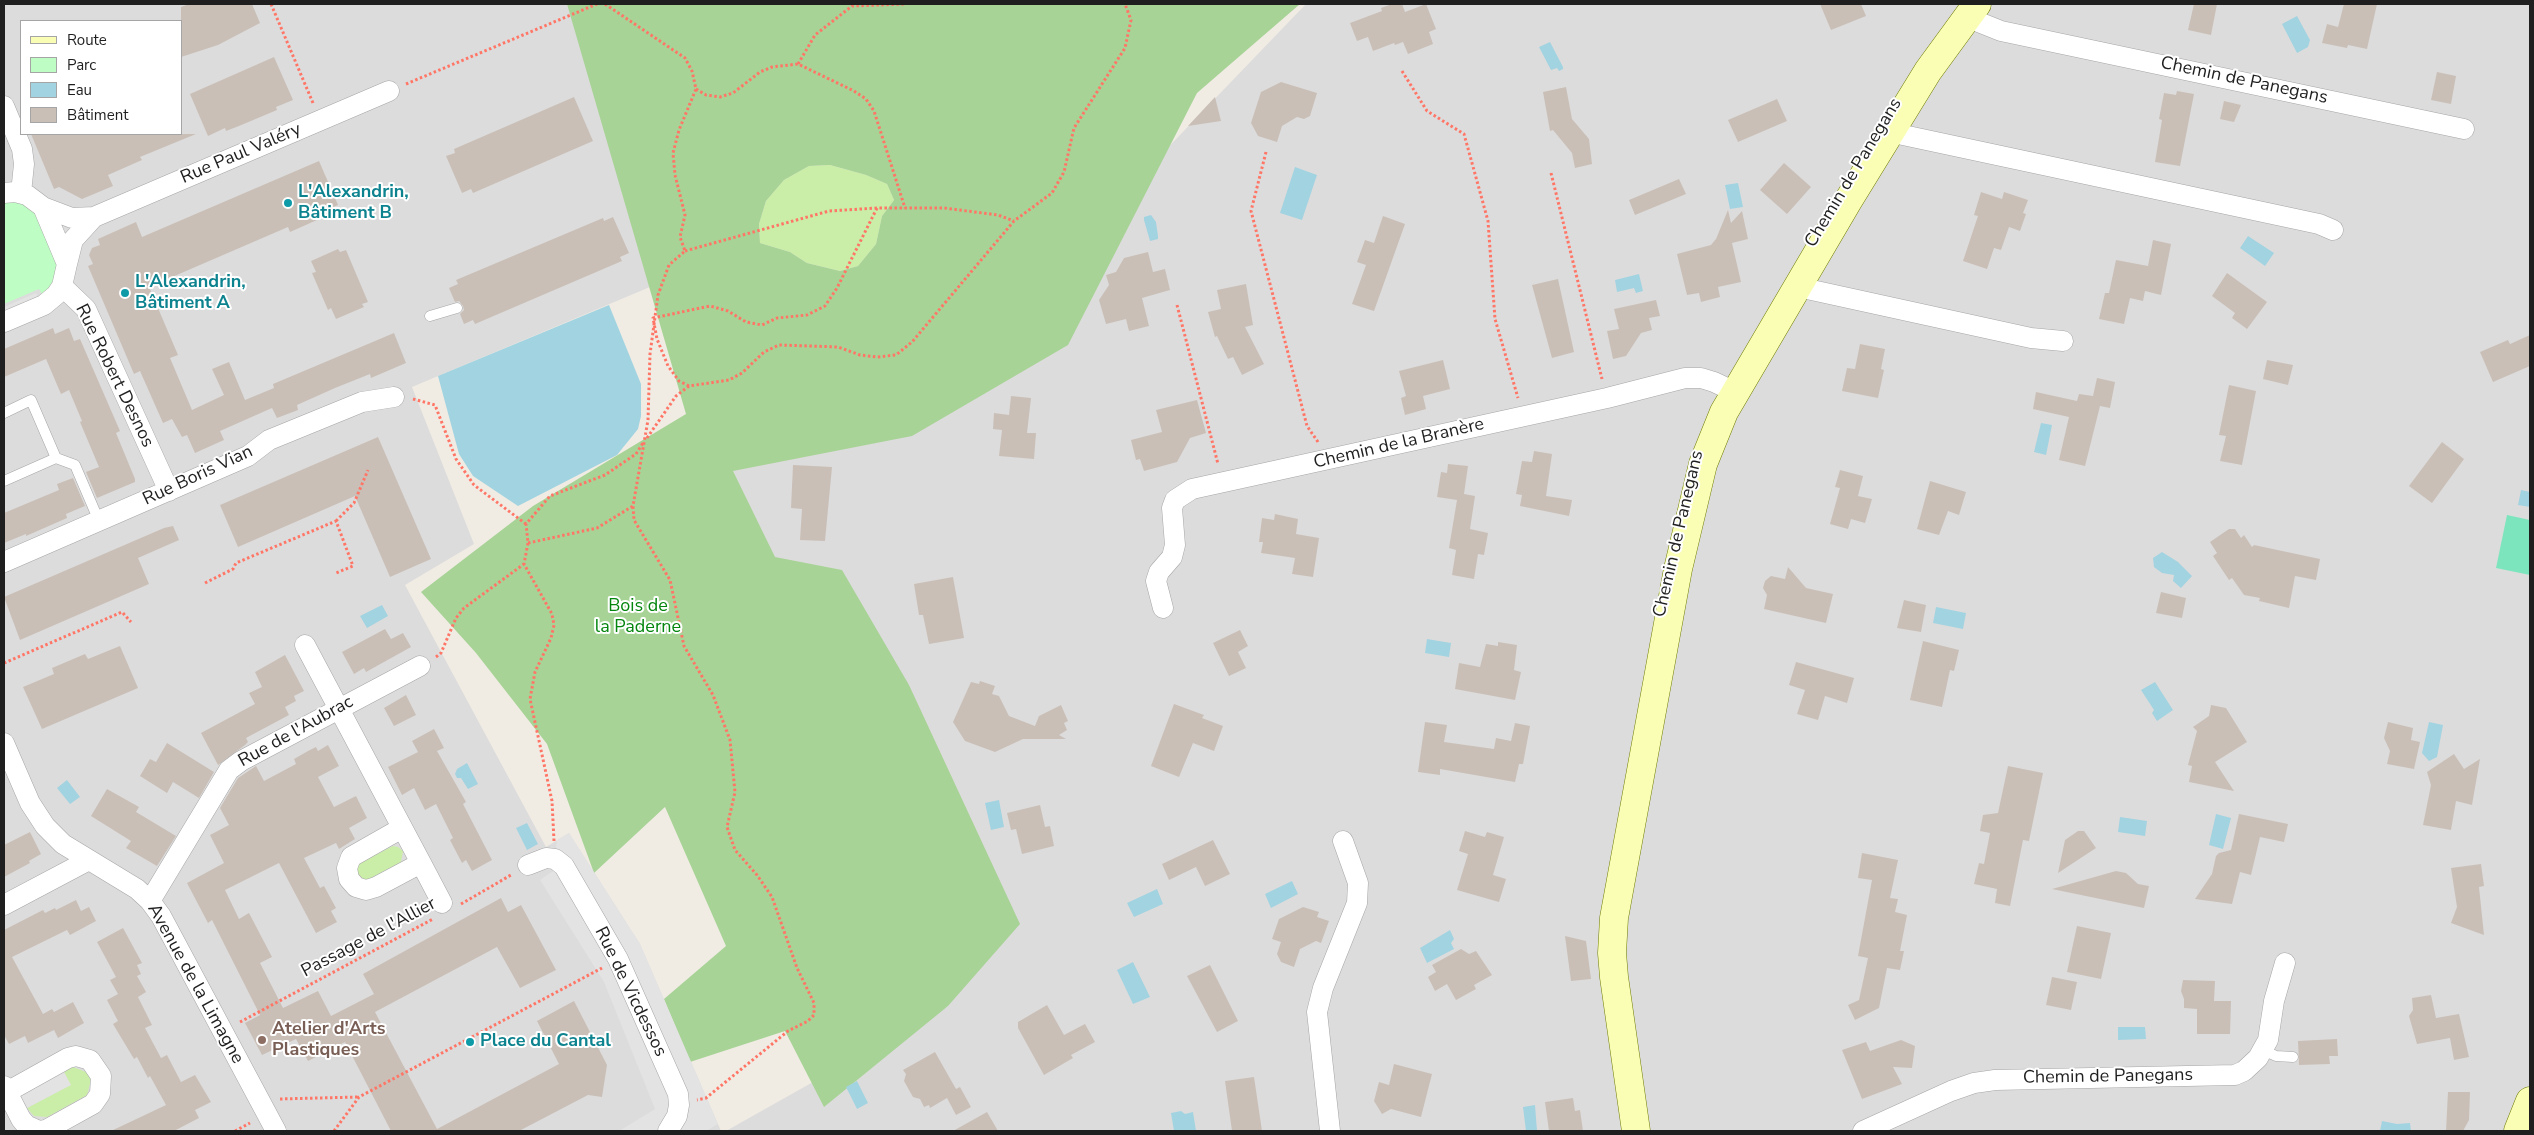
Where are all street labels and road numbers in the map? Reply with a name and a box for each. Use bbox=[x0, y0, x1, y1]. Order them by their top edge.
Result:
street label: Chemin de Panegans bbox=[2158, 53, 2330, 109]
street label: Chemin de Panegans bbox=[1801, 94, 1907, 252]
street label: Rue Paul Valéry bbox=[177, 119, 305, 189]
street label: Rue Robert Desnos bbox=[70, 301, 158, 451]
street label: Chemin de la Branère bbox=[1312, 414, 1486, 474]
street label: Rue Boris Vian bbox=[140, 441, 256, 511]
street label: Chemin de Panegans bbox=[1649, 449, 1709, 619]
street label: Rue de l'Aubrac bbox=[235, 692, 357, 772]
street label: Passage de l'Allier bbox=[298, 893, 440, 983]
street label: Avenue de la Limagne bbox=[142, 900, 248, 1068]
street label: Rue de Vicdessos bbox=[589, 924, 671, 1060]
street label: Chemin de Panegans bbox=[2023, 1065, 2193, 1089]

